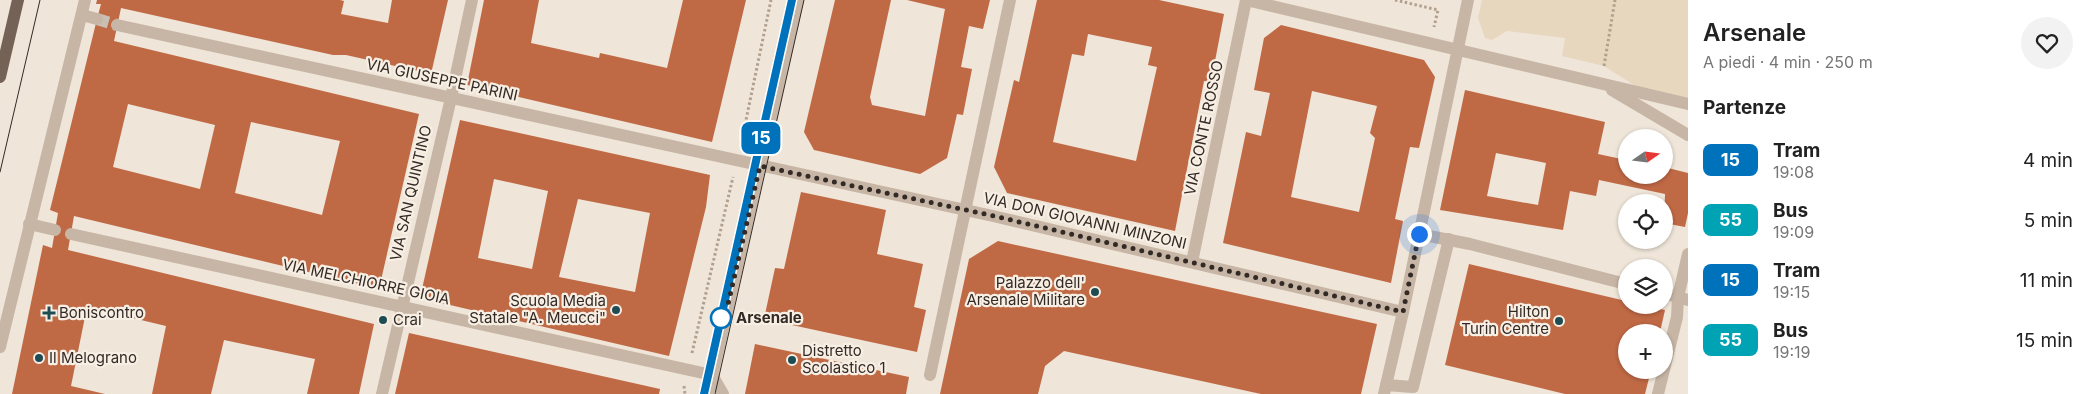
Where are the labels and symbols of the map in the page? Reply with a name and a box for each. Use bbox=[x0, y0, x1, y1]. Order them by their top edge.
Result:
street label: VIA GIUSEPPE PARINI bbox=[365, 54, 519, 105]
street label: VIA CONTE ROSSO bbox=[1180, 59, 1227, 197]
line badge: 15 bbox=[738, 122, 784, 154]
street label: VIA SAN QUINTINO bbox=[386, 123, 435, 263]
north arrow bbox=[1618, 129, 1672, 184]
street label: VIA DON GIOVANNI MINZONI bbox=[982, 188, 1189, 253]
your location bbox=[1407, 222, 1432, 247]
street label: VIA MELCHIORRE GIOIA bbox=[281, 254, 452, 309]
place label: Palazzo dell' Arsenale Militare bbox=[966, 273, 1085, 309]
marker: Palazzo dell' Arsenale Militare bbox=[1089, 286, 1101, 298]
place label: Scuola Media Statale "A. Meucci" bbox=[469, 291, 606, 327]
place label: Hilton Turin Centre bbox=[1461, 302, 1549, 338]
place label: Boniscontro bbox=[59, 303, 144, 322]
marker: Scuola Media Statale "A. Meucci" bbox=[610, 304, 622, 316]
marker: Boniscontro bbox=[43, 307, 55, 319]
marker: Arsenale bbox=[710, 307, 732, 329]
place label: Arsenale bbox=[736, 308, 802, 327]
place label: Crai bbox=[393, 310, 422, 329]
marker: Crai bbox=[377, 314, 389, 326]
marker: Hilton Turin Centre bbox=[1553, 315, 1565, 327]
place label: Distretto Scolastico 1 bbox=[802, 341, 886, 377]
place label: Il Melograno bbox=[49, 348, 137, 367]
marker: Il Melograno bbox=[33, 352, 45, 364]
marker: Distretto Scolastico 1 bbox=[786, 354, 798, 366]

